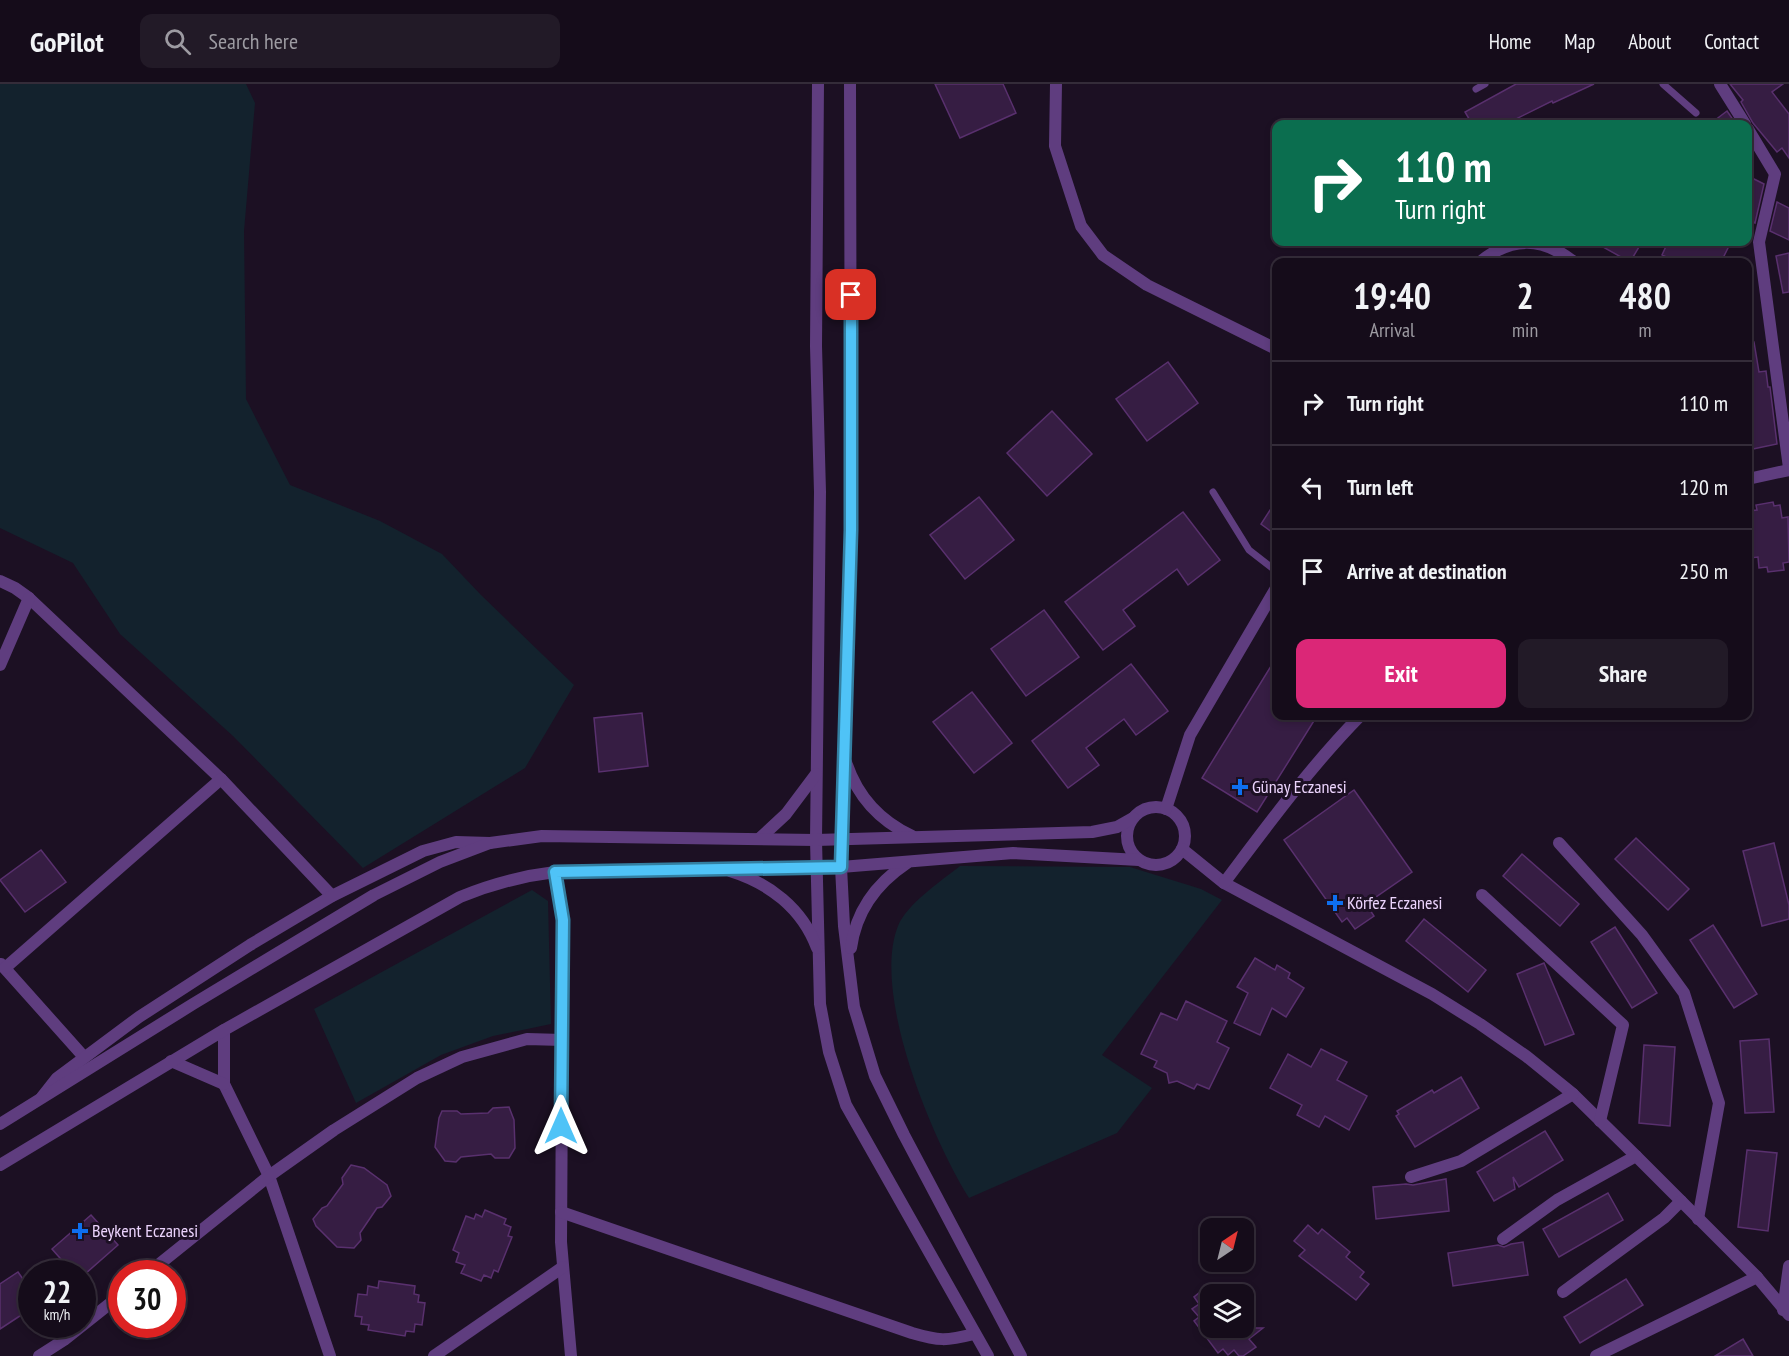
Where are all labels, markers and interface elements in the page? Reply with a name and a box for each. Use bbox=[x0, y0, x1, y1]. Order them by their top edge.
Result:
search box bbox=[140, 14, 560, 68]
text: GoPilot bbox=[30, 23, 104, 60]
icon: search bbox=[161, 25, 194, 58]
text: Search here bbox=[209, 27, 298, 55]
text: Home bbox=[1489, 28, 1531, 55]
text: Map bbox=[1564, 28, 1595, 55]
text: About bbox=[1628, 28, 1671, 55]
text: Contact bbox=[1704, 28, 1759, 55]
text: 110 m bbox=[1395, 139, 1492, 194]
icon: right bbox=[1296, 144, 1374, 222]
text: Turn right bbox=[1395, 192, 1486, 226]
pin bbox=[825, 269, 876, 320]
text: 19:40 bbox=[1353, 272, 1431, 319]
text: 2 bbox=[1516, 272, 1534, 319]
text: 480 bbox=[1619, 272, 1671, 319]
icon: arrive bbox=[834, 278, 867, 311]
text: Arrival bbox=[1369, 317, 1415, 343]
text: min bbox=[1512, 317, 1538, 343]
text: m bbox=[1639, 317, 1652, 343]
icon: right bbox=[1296, 387, 1329, 420]
text: Turn right bbox=[1347, 389, 1424, 417]
text: 110 m bbox=[1679, 389, 1728, 417]
icon: left bbox=[1296, 471, 1329, 504]
text: Turn left bbox=[1347, 473, 1413, 501]
text: 120 m bbox=[1679, 473, 1728, 501]
icon: arrive bbox=[1296, 555, 1329, 588]
text: Arrive at destination bbox=[1347, 557, 1507, 585]
text: 250 m bbox=[1679, 557, 1728, 585]
button: Exit bbox=[1296, 639, 1506, 708]
button: Share bbox=[1518, 639, 1728, 708]
place label: Günay Eczanesi bbox=[1252, 775, 1347, 798]
marker: Günay Eczanesi bbox=[1233, 780, 1247, 794]
place label: Körfez Eczanesi bbox=[1347, 891, 1442, 914]
marker: Körfez Eczanesi bbox=[1328, 896, 1342, 910]
position arrow bbox=[529, 1094, 593, 1158]
north arrow bbox=[1200, 1218, 1254, 1272]
map controls bbox=[1200, 1218, 1254, 1338]
place label: Beykent Eczanesi bbox=[92, 1219, 198, 1242]
marker: Beykent Eczanesi bbox=[73, 1224, 87, 1238]
speed limit sign: 30 bbox=[108, 1260, 186, 1338]
text: 22 bbox=[43, 1272, 71, 1311]
button: layers bbox=[1200, 1284, 1254, 1338]
text: km/h bbox=[44, 1305, 70, 1324]

